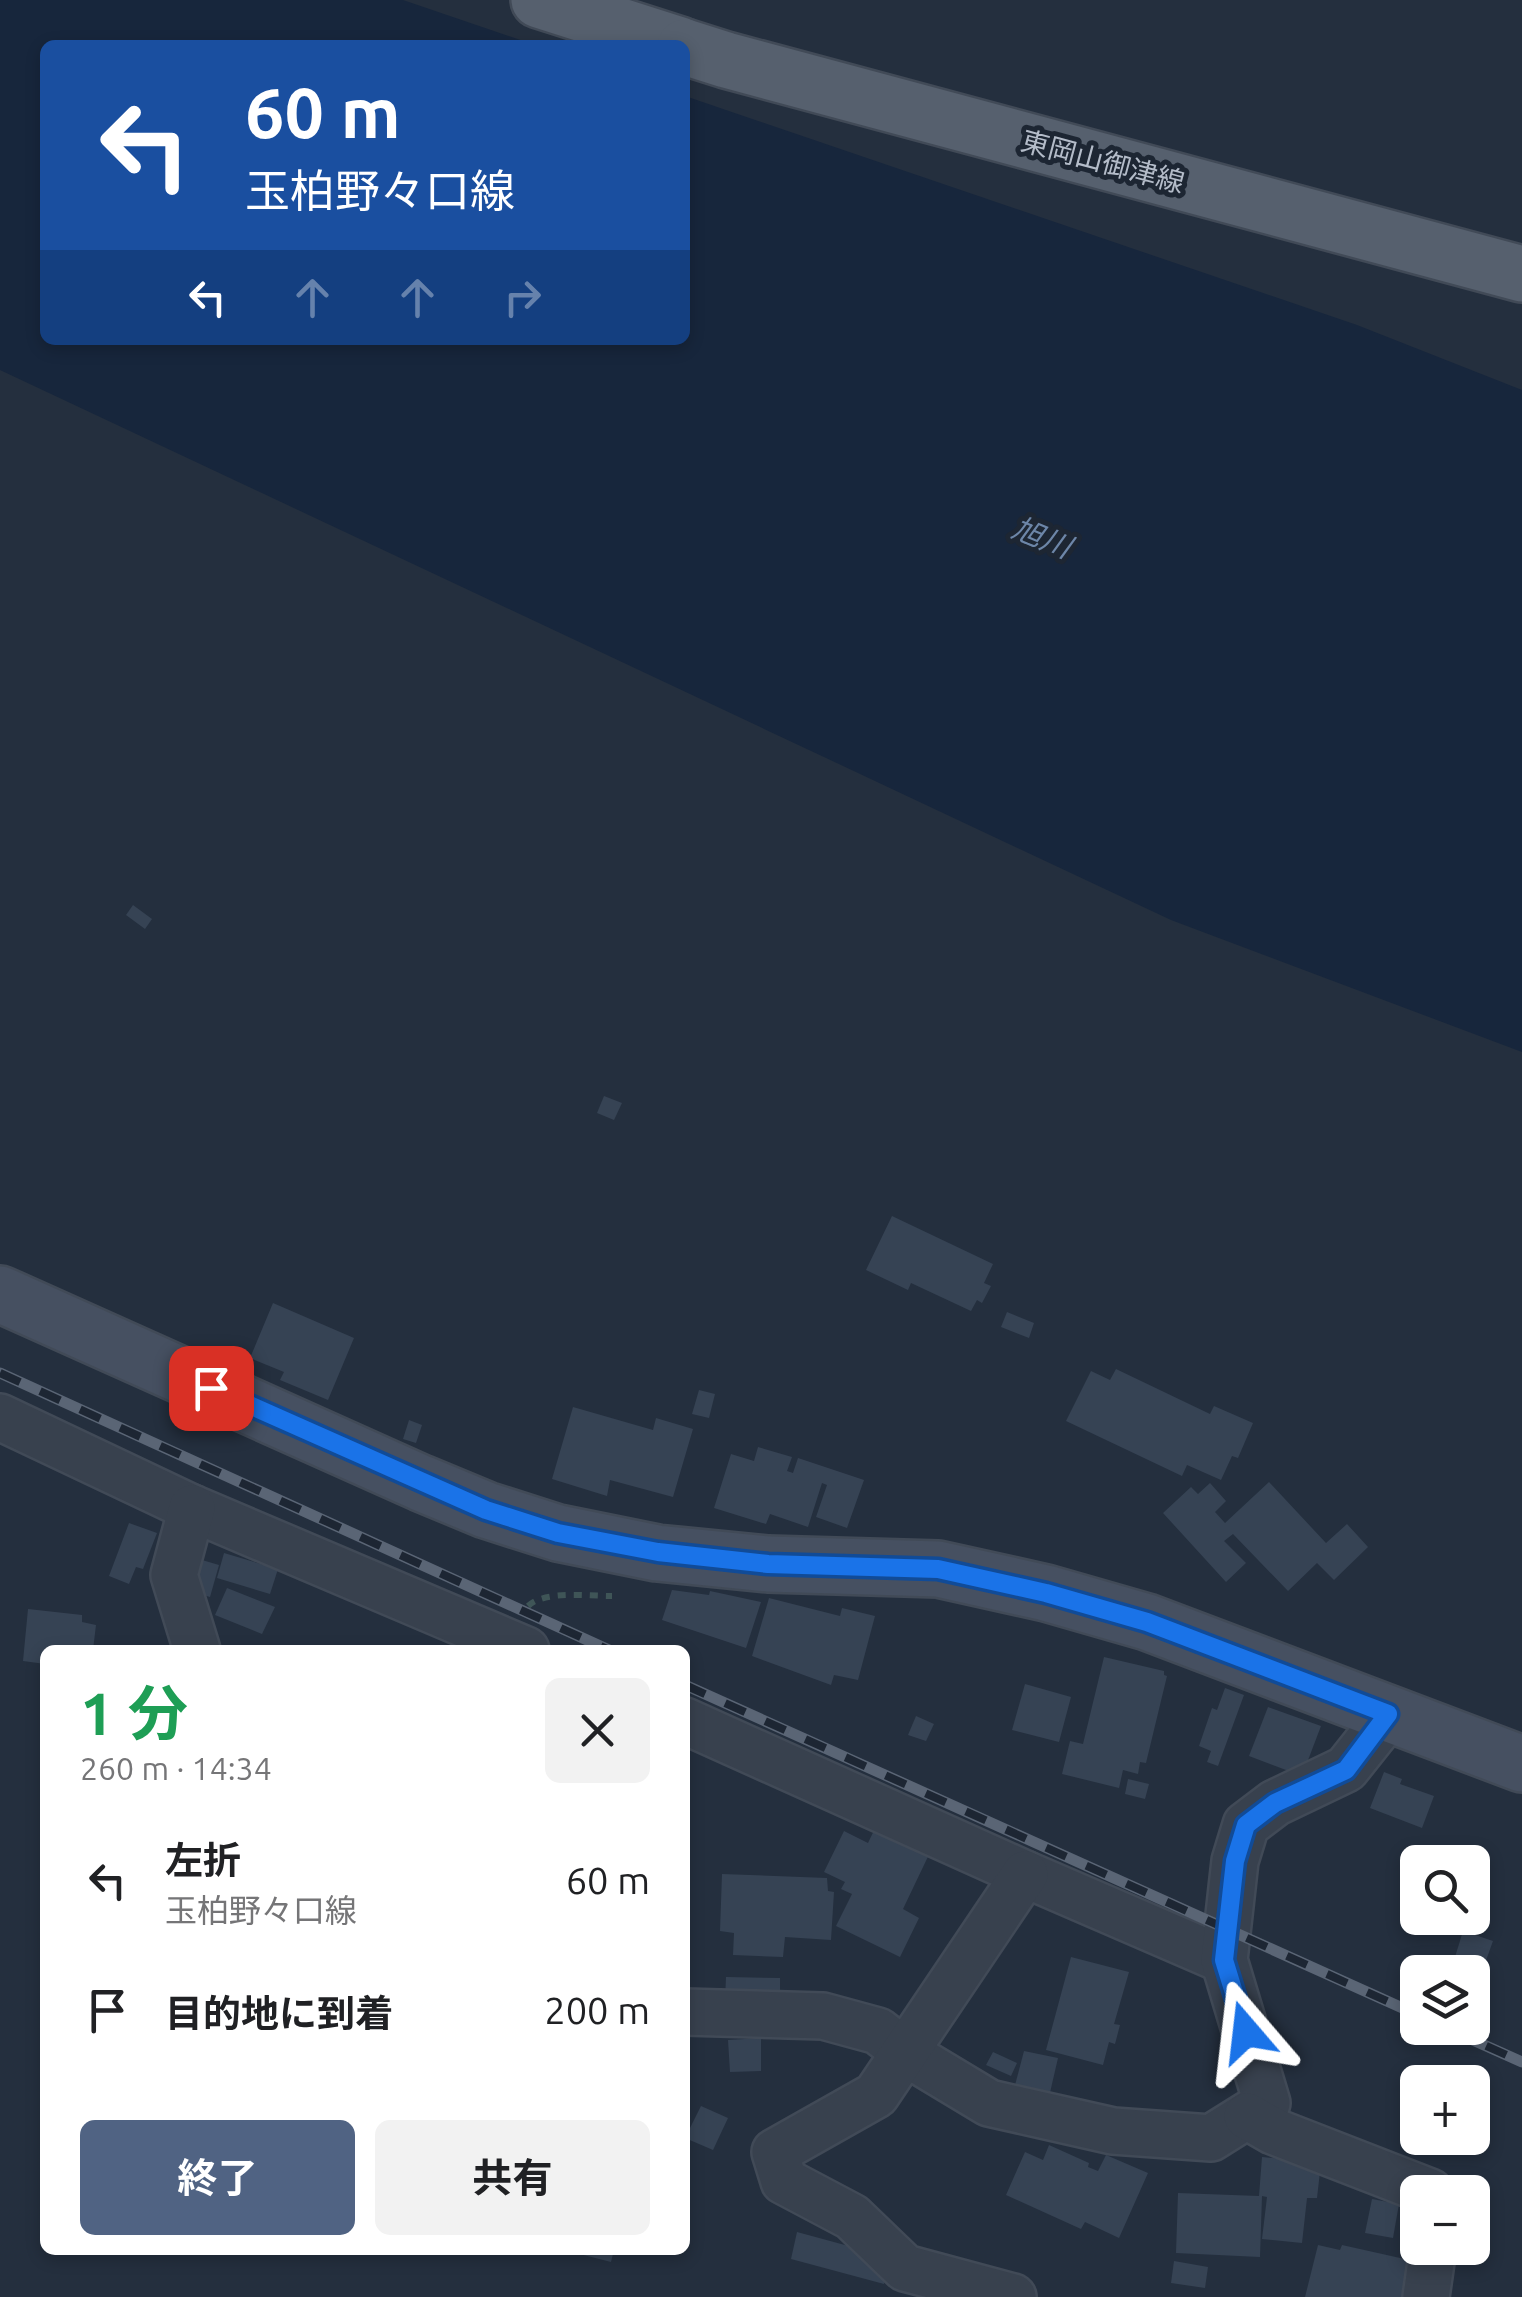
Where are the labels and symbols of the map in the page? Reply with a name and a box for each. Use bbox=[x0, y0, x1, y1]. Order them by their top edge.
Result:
street label: 東岡山御津線 bbox=[1018, 124, 1188, 198]
water label: 旭川 bbox=[1008, 510, 1079, 565]
pin bbox=[169, 1346, 254, 1431]
position arrow bbox=[1194, 1980, 1298, 2084]

